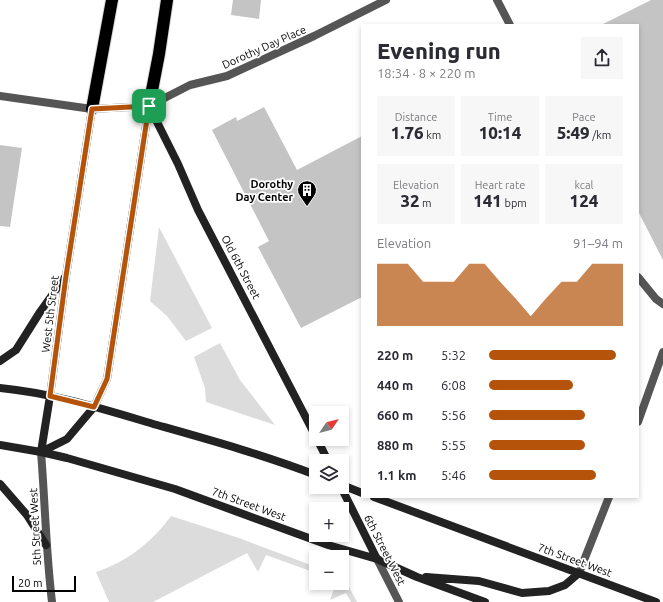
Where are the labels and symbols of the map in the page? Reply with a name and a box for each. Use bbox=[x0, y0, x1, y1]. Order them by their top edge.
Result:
street label: Dorothy Day Place bbox=[220, 23, 308, 71]
pin bbox=[132, 89, 166, 123]
place label: Dorothy Day Center bbox=[236, 178, 293, 203]
building icon: Dorothy Day Center bbox=[296, 179, 318, 207]
street label: Old 6th Street bbox=[219, 233, 263, 301]
street label: West 5th Street bbox=[39, 274, 61, 353]
north arrow bbox=[309, 406, 349, 446]
street label: 7th Street West bbox=[210, 485, 288, 523]
street label: 5th Street West bbox=[27, 487, 43, 566]
street label: 6th Street West bbox=[362, 513, 408, 588]
street label: 7th Street West bbox=[536, 541, 614, 579]
scale bar bbox=[12, 574, 76, 593]

